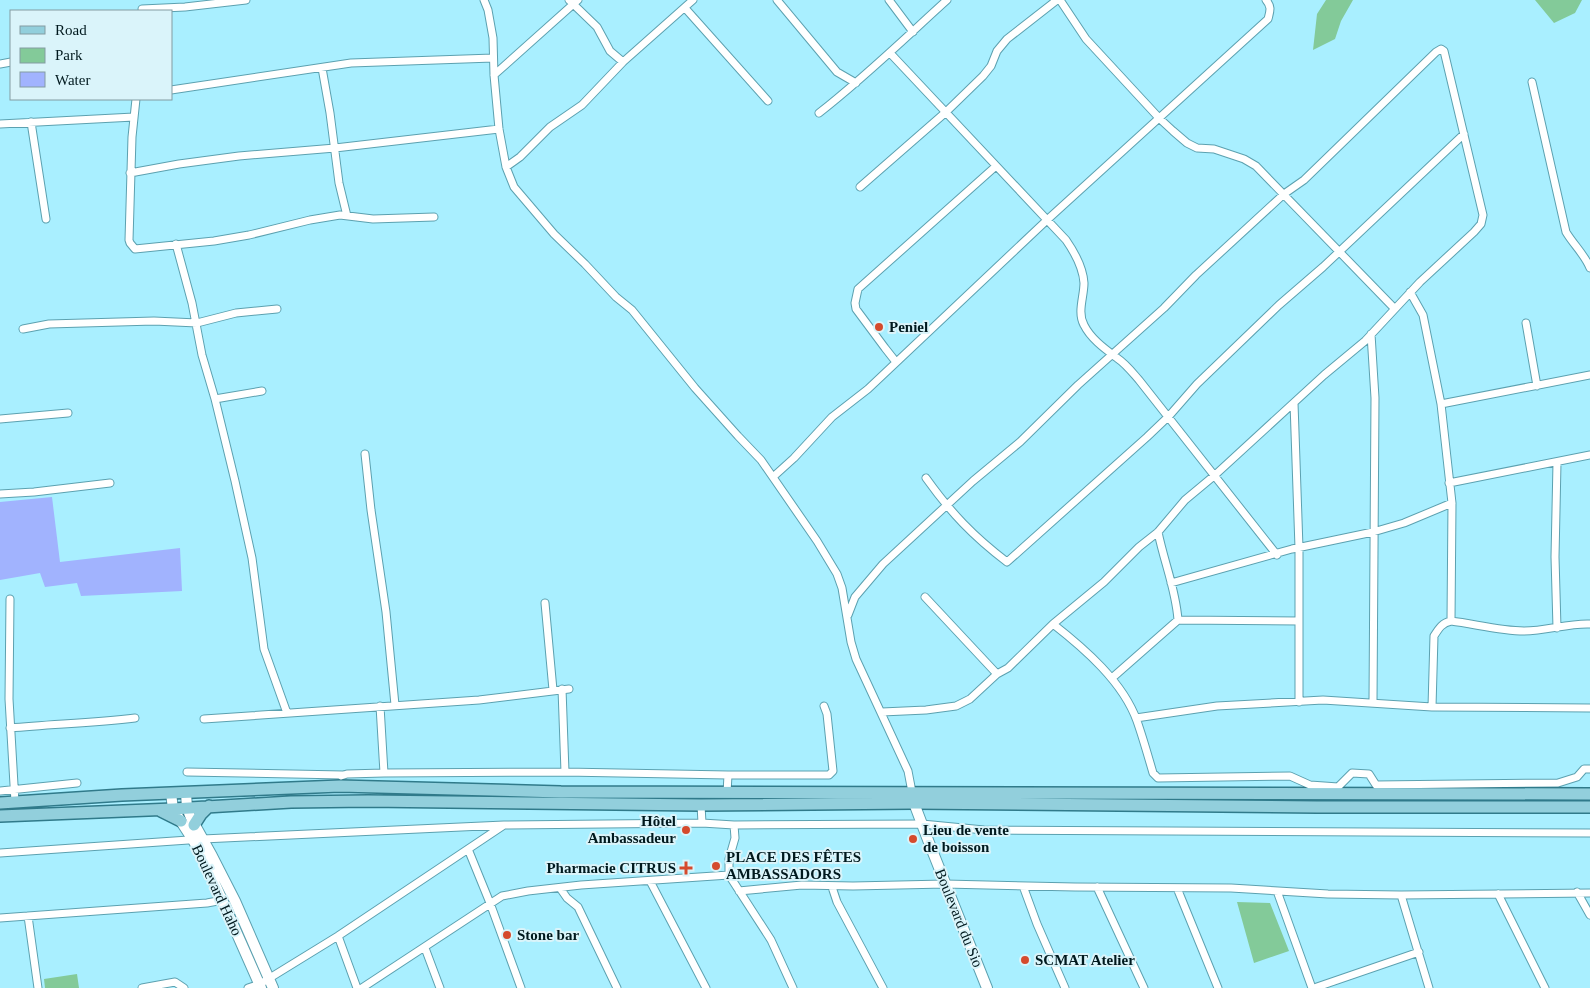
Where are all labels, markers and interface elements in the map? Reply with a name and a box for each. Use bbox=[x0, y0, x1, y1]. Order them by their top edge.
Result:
legend bbox=[10, 10, 172, 100]
text: Road bbox=[55, 22, 87, 38]
text: Park bbox=[55, 47, 83, 63]
text: Water bbox=[55, 72, 90, 88]
place label: Peniel bbox=[889, 319, 928, 335]
marker: Peniel bbox=[873, 321, 885, 333]
place label: Hôtel Ambassadeur bbox=[588, 813, 676, 846]
place label: Lieu de vente de boisson bbox=[923, 822, 1009, 855]
marker: Hôtel Ambassadeur bbox=[680, 824, 692, 836]
marker: Lieu de vente de boisson bbox=[907, 833, 919, 845]
street label: Boulevard Haho bbox=[189, 842, 245, 938]
place label: PLACE DES FÊTES AMBASSADORS bbox=[726, 849, 861, 882]
place label: Pharmacie CITRUS bbox=[546, 860, 676, 876]
marker: PLACE DES FÊTES AMBASSADORS bbox=[710, 860, 722, 872]
marker: Pharmacie CITRUS bbox=[680, 862, 692, 874]
street label: Boulevard du Sio bbox=[932, 866, 986, 970]
place label: Stone bar bbox=[517, 927, 579, 943]
marker: Stone bar bbox=[501, 929, 513, 941]
place label: SCMAT Atelier bbox=[1035, 952, 1135, 968]
marker: SCMAT Atelier bbox=[1019, 954, 1031, 966]

